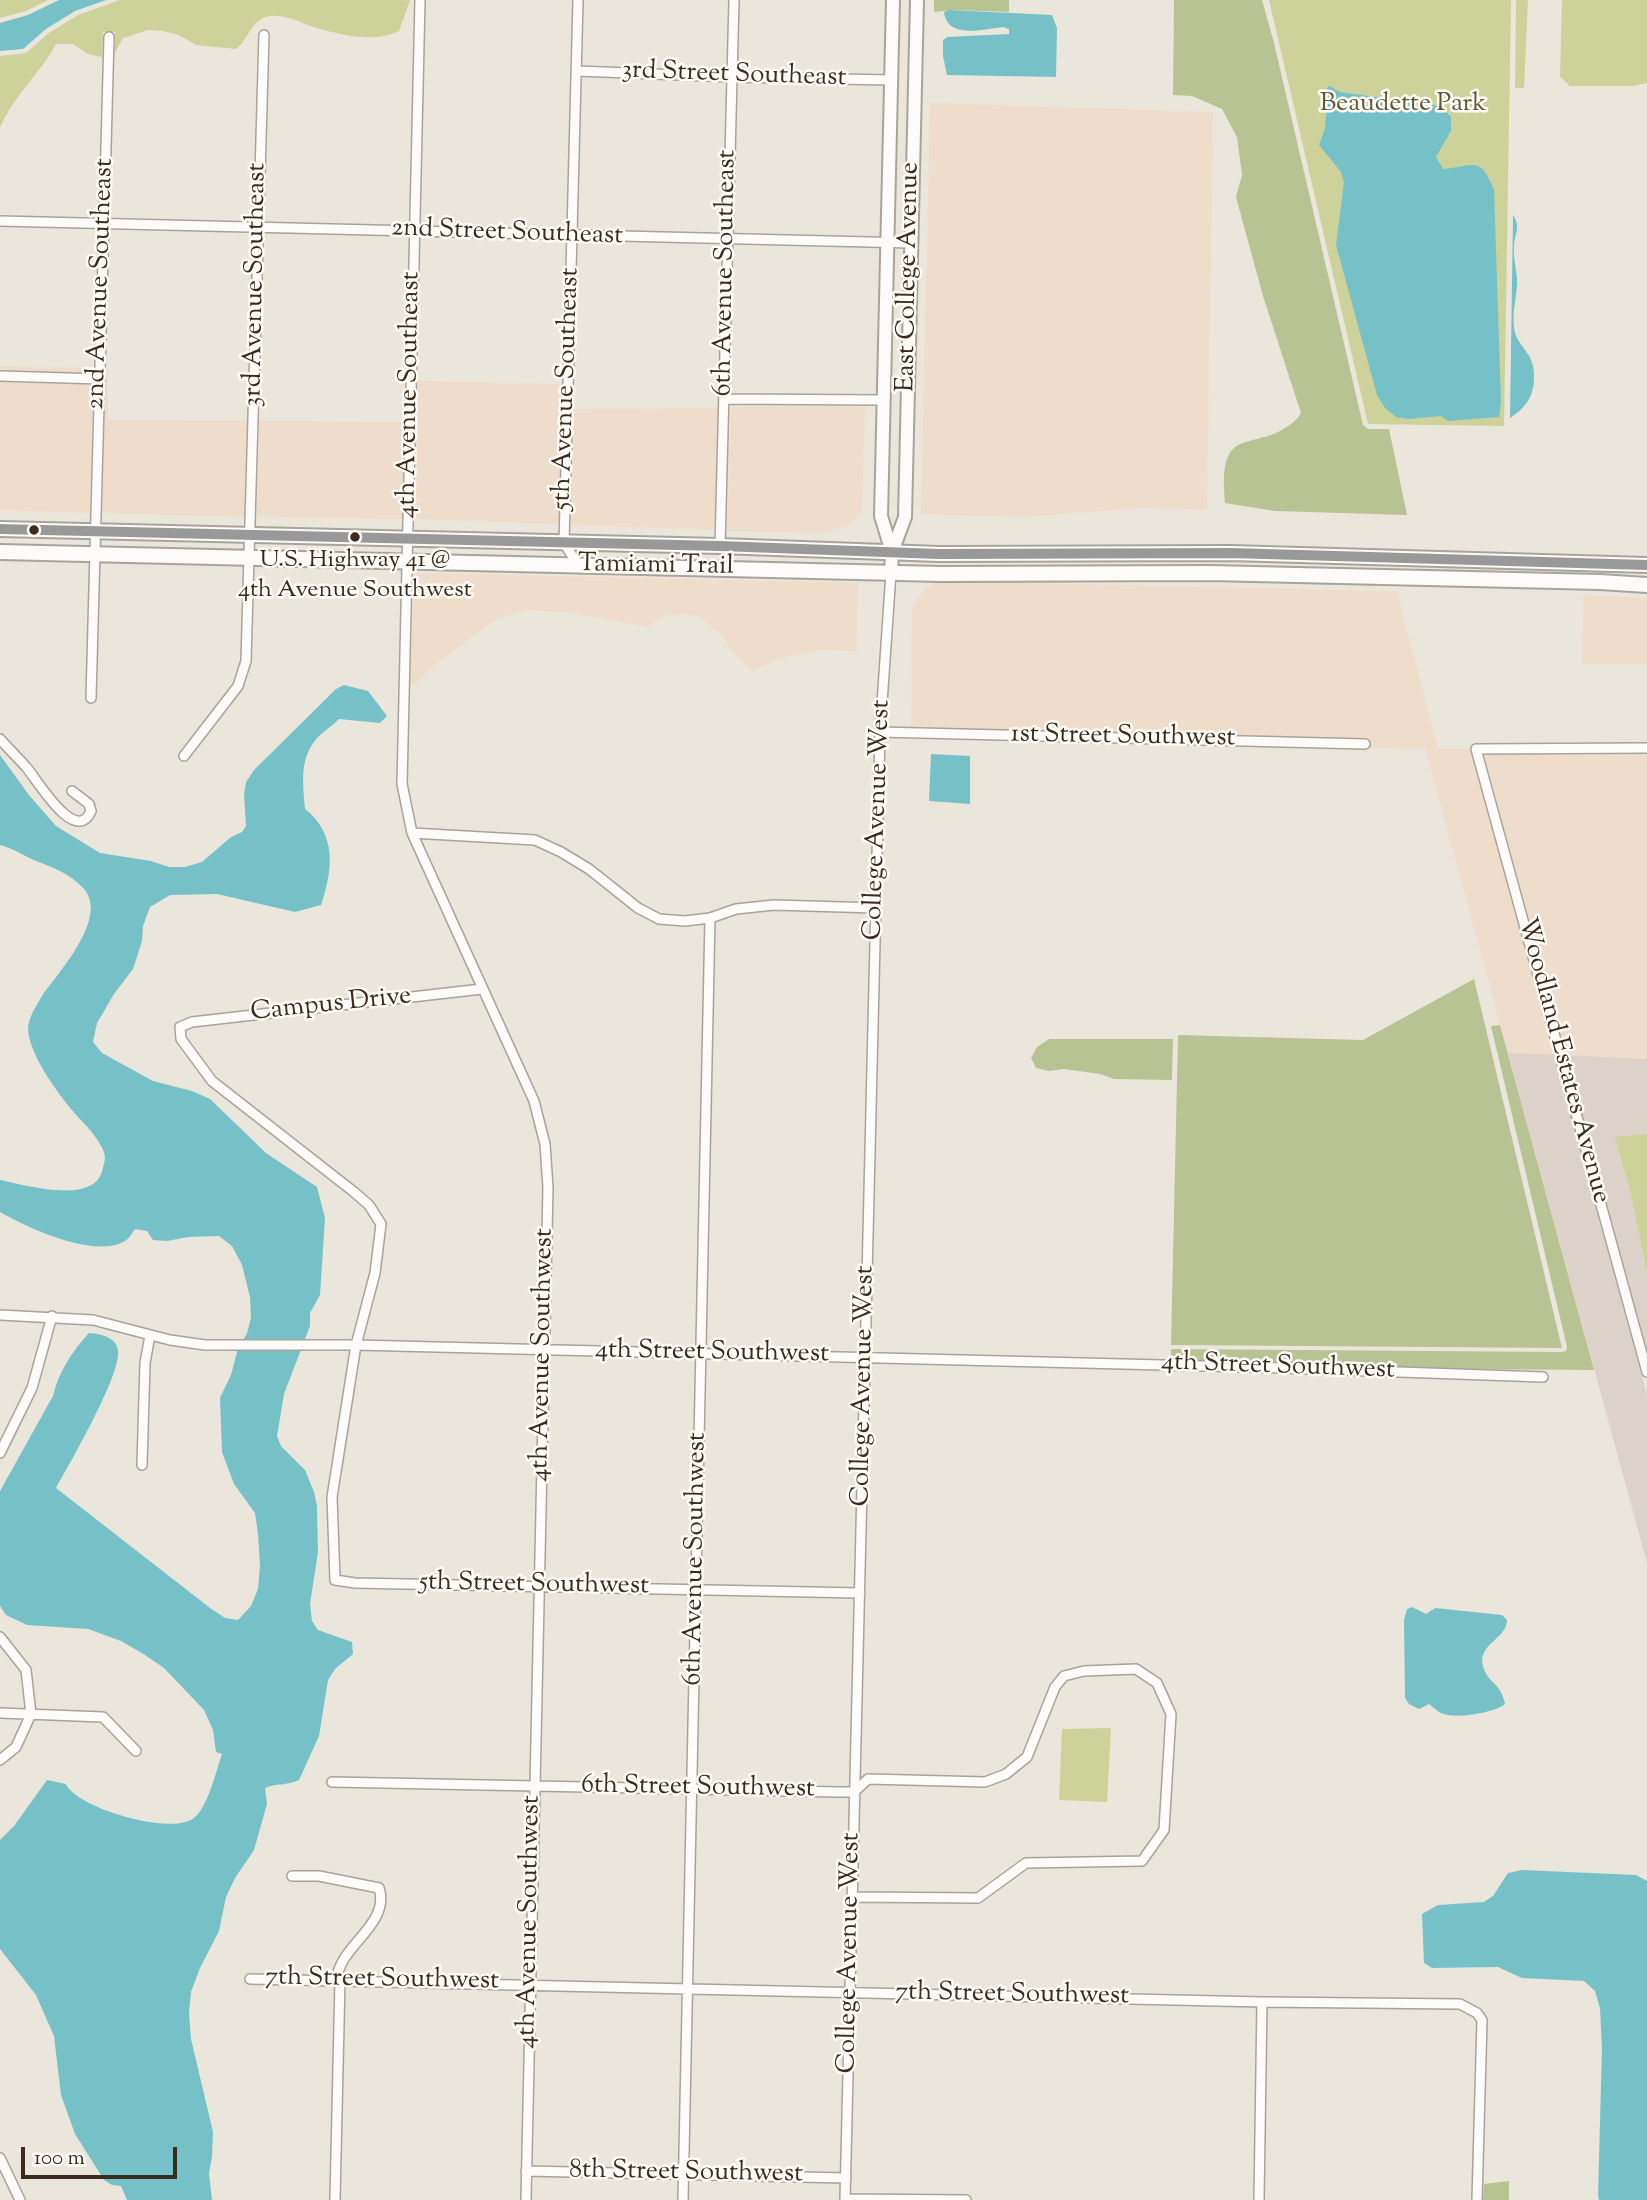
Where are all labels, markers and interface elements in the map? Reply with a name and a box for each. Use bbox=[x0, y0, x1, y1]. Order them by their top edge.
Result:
street label: 3rd Street Southeast bbox=[621, 56, 847, 96]
park label: Beaudette Park bbox=[1320, 90, 1486, 122]
street label: 6th Avenue Southeast bbox=[709, 149, 745, 397]
street label: 2nd Avenue Southeast bbox=[82, 158, 122, 410]
street label: East College Avenue bbox=[892, 162, 928, 392]
street label: 3rd Avenue Southeast bbox=[239, 163, 275, 407]
street label: 2nd Street Southeast bbox=[391, 214, 623, 254]
street label: 5th Avenue Southeast bbox=[548, 267, 588, 511]
street label: 4th Avenue Southeast bbox=[393, 271, 429, 519]
unlabelled marker bbox=[27, 523, 41, 537]
marker: U.S. Highway 41 @ 4th Avenue Southwest bbox=[348, 530, 362, 544]
place label: U.S. Highway 41 @ 4th Avenue Southwest bbox=[238, 548, 472, 604]
street label: Tamiami Trail bbox=[578, 550, 734, 584]
street label: College Avenue West bbox=[859, 699, 899, 941]
street label: 1st Street Southwest bbox=[1010, 720, 1236, 756]
street label: Woodland Estates Avenue bbox=[1509, 915, 1615, 1207]
street label: Campus Drive bbox=[249, 982, 413, 1030]
street label: 4th Avenue Southwest bbox=[526, 1228, 562, 1482]
street label: College Avenue West bbox=[847, 1265, 883, 1507]
street label: 4th Street Southwest bbox=[595, 1336, 829, 1372]
street label: 4th Street Southwest bbox=[1161, 1348, 1395, 1388]
street label: 6th Avenue Southwest bbox=[679, 1432, 715, 1686]
street label: 5th Street Southwest bbox=[419, 1568, 649, 1604]
street label: 6th Street Southwest bbox=[581, 1771, 815, 1807]
street label: 4th Avenue Southwest bbox=[513, 1795, 549, 2049]
street label: College Avenue West bbox=[833, 1832, 869, 2074]
street label: 7th Street Southwest bbox=[265, 1963, 499, 1999]
street label: 7th Street Southwest bbox=[895, 1978, 1129, 2014]
scale bar bbox=[24, 2134, 180, 2178]
text: 100 m bbox=[34, 2144, 85, 2174]
street label: 8th Street Southwest bbox=[569, 2156, 803, 2192]

